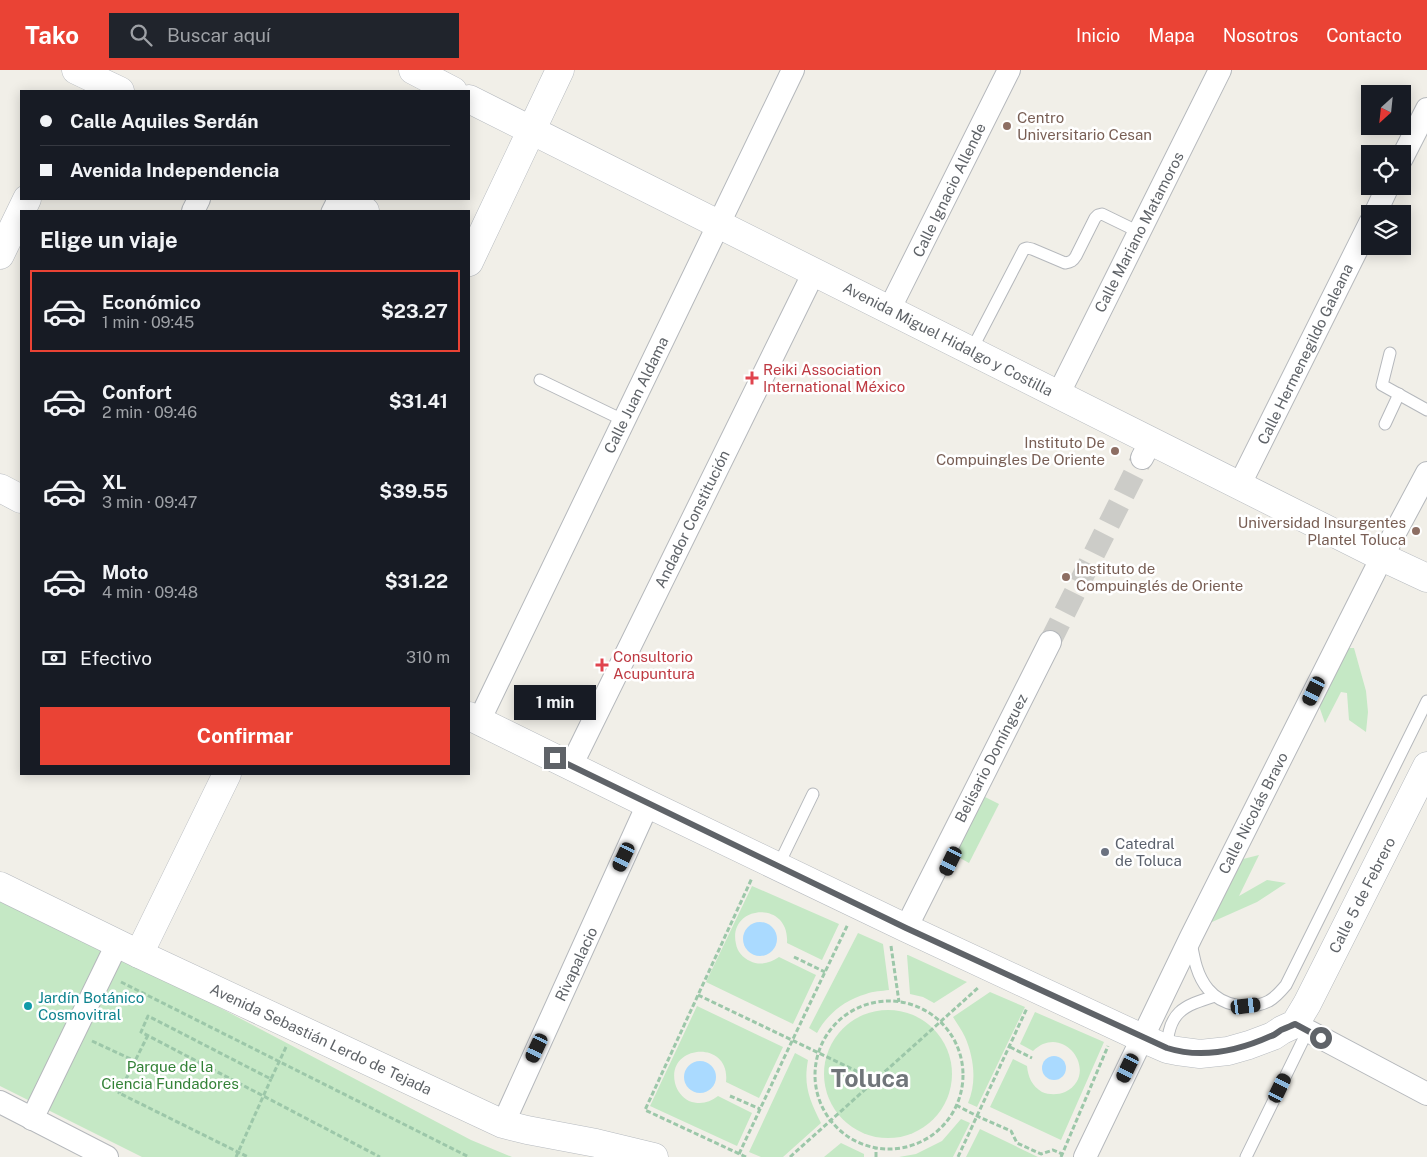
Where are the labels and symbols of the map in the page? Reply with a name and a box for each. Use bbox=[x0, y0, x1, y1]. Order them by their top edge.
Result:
north arrow bbox=[1361, 85, 1411, 135]
place label: Centro Universitario Cesan bbox=[1017, 109, 1152, 143]
street label: Calle Ignacio Allende bbox=[909, 120, 989, 260]
marker: Centro Universitario Cesan bbox=[1001, 120, 1013, 132]
street label: Calle Mariano Matamoros bbox=[1091, 149, 1187, 315]
street label: Calle Hermenegildo Galeana bbox=[1254, 261, 1356, 447]
street label: Avenida Miguel Hidalgo y Costilla bbox=[840, 279, 1056, 399]
street label: Calle Juan Aldama bbox=[600, 334, 672, 456]
place label: Reiki Association International México bbox=[763, 361, 905, 395]
marker: Reiki Association International México bbox=[745, 371, 759, 385]
place label: Instituto De Compuingles De Oriente bbox=[936, 434, 1105, 468]
marker: Instituto De Compuingles De Oriente bbox=[1109, 445, 1121, 457]
street label: Andador Constitución bbox=[651, 447, 733, 591]
place label: Universidad Insurgentes Plantel Toluca bbox=[1238, 514, 1406, 548]
marker: Universidad Insurgentes Plantel Toluca bbox=[1410, 525, 1422, 537]
place label: Instituto de Compuinglés de Oriente bbox=[1076, 560, 1243, 594]
marker: Instituto de Compuinglés de Oriente bbox=[1060, 571, 1072, 583]
place label: Consultorio Acupuntura bbox=[613, 648, 695, 682]
marker: Consultorio Acupuntura bbox=[595, 658, 609, 672]
car bbox=[1300, 674, 1327, 708]
callout: 1 min bbox=[514, 686, 596, 720]
street label: Belisario Domínguez bbox=[951, 691, 1031, 825]
route end bbox=[544, 747, 566, 769]
street label: Calle Nicolás Bravo bbox=[1215, 749, 1291, 877]
street label: Calle 5 de Febrero bbox=[1325, 834, 1399, 956]
place label: Catedral de Toluca bbox=[1115, 835, 1182, 869]
car bbox=[610, 840, 637, 874]
car bbox=[937, 844, 964, 878]
marker: Catedral de Toluca bbox=[1099, 846, 1111, 858]
street label: Rivapalacio bbox=[551, 924, 601, 1004]
street label: Avenida Sebastián Lerdo de Tejada bbox=[208, 980, 434, 1098]
place label: Jardín Botánico Cosmovitral bbox=[38, 989, 144, 1023]
car bbox=[1230, 997, 1261, 1015]
marker: Jardín Botánico Cosmovitral bbox=[22, 1000, 34, 1012]
route start bbox=[1310, 1027, 1332, 1049]
car bbox=[523, 1031, 550, 1065]
car bbox=[1114, 1051, 1141, 1085]
park label: Parque de la Ciencia Fundadores bbox=[101, 1058, 239, 1092]
district label: Toluca bbox=[831, 1063, 909, 1093]
car bbox=[1266, 1071, 1293, 1105]

